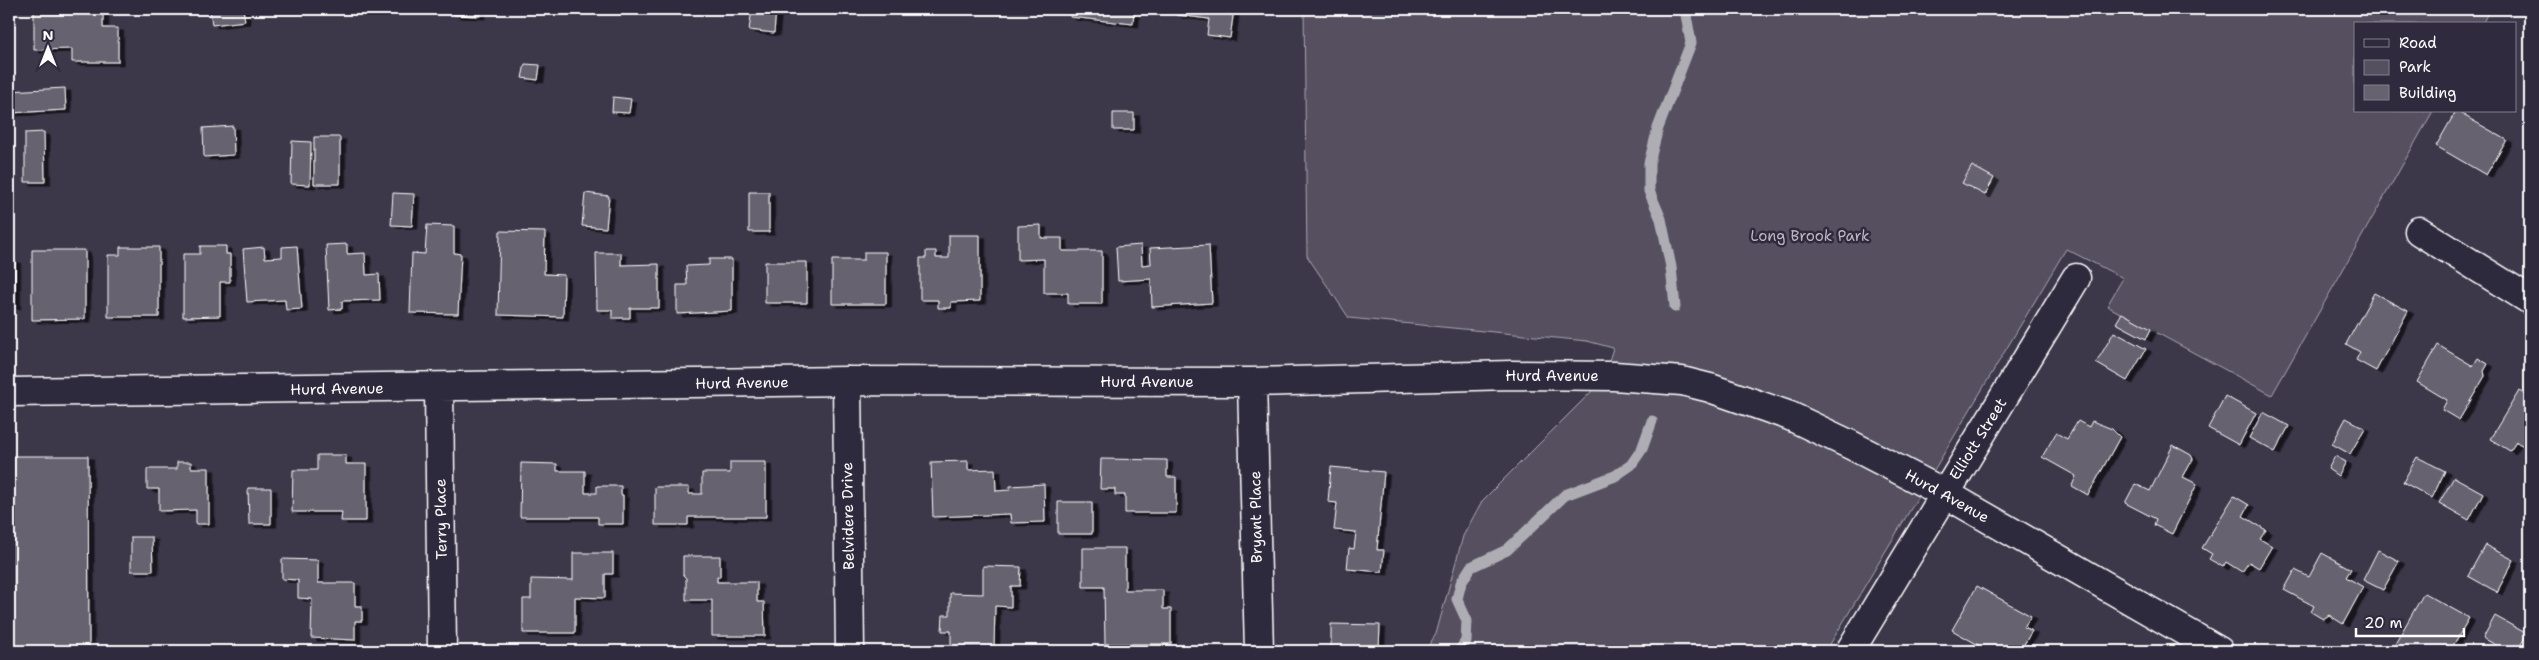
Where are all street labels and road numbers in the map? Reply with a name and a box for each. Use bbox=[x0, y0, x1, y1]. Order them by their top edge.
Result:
street label: Hurd Avenue bbox=[1505, 366, 1599, 386]
street label: Hurd Avenue bbox=[695, 372, 789, 394]
street label: Hurd Avenue bbox=[1100, 372, 1194, 392]
street label: Hurd Avenue bbox=[290, 378, 384, 400]
street label: Elliott Street bbox=[1945, 394, 2011, 484]
street label: Belvidere Drive bbox=[837, 462, 859, 570]
street label: Hurd Avenue bbox=[1901, 465, 1993, 527]
street label: Bryant Place bbox=[1245, 471, 1267, 563]
street label: Terry Place bbox=[430, 478, 452, 560]

